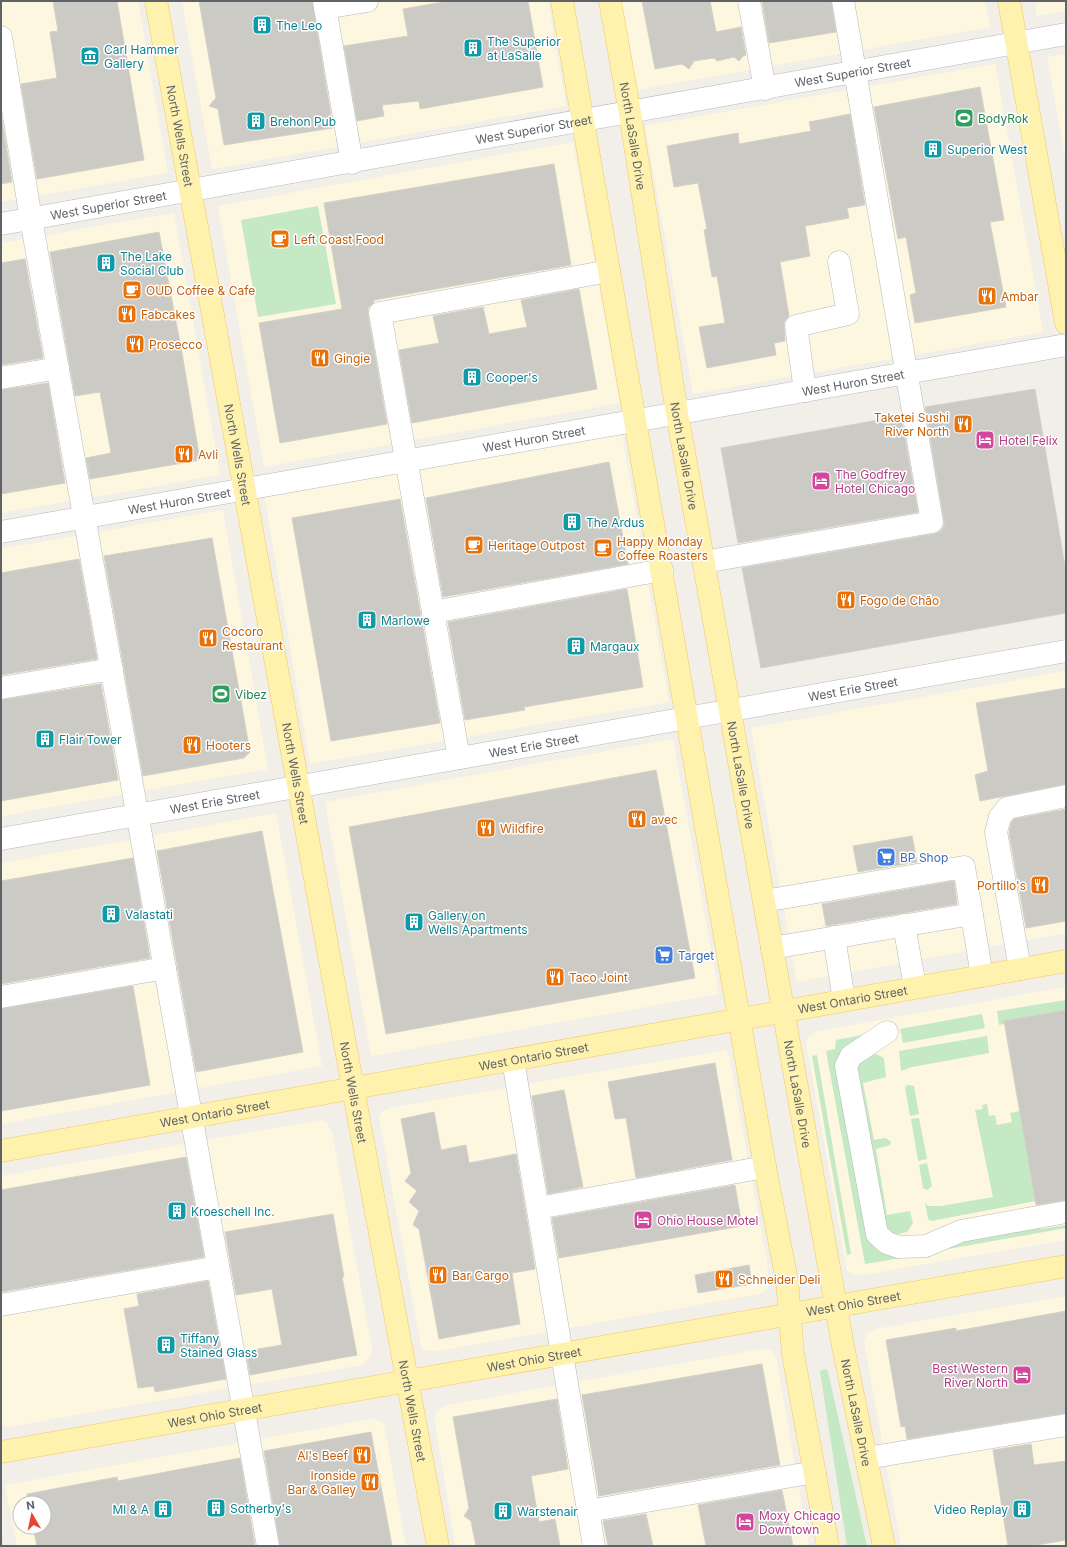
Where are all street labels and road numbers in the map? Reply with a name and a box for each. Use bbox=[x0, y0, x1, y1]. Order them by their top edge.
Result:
street label: West Superior Street bbox=[793, 54, 912, 90]
street label: North LaSalle Drive bbox=[617, 81, 649, 191]
street label: North Wells Street bbox=[164, 84, 197, 188]
street label: West Superior Street bbox=[474, 111, 593, 147]
street label: West Superior Street bbox=[49, 187, 168, 223]
street label: West Huron Street bbox=[801, 366, 905, 399]
street label: North LaSalle Drive bbox=[668, 401, 702, 511]
street label: North Wells Street bbox=[222, 403, 255, 507]
street label: West Huron Street bbox=[481, 422, 586, 455]
street label: West Huron Street bbox=[127, 484, 232, 517]
street label: West Erie Street bbox=[807, 673, 899, 704]
street label: North LaSalle Drive bbox=[724, 720, 758, 830]
street label: North Wells Street bbox=[279, 721, 313, 826]
street label: West Erie Street bbox=[488, 730, 580, 760]
street label: West Erie Street bbox=[169, 786, 261, 817]
street label: West Ontario Street bbox=[797, 982, 909, 1016]
street label: West Ontario Street bbox=[478, 1039, 590, 1073]
street label: North LaSalle Drive bbox=[781, 1039, 815, 1149]
street label: North Wells Street bbox=[337, 1040, 371, 1144]
street label: West Ontario Street bbox=[159, 1096, 271, 1130]
street label: West Ohio Street bbox=[805, 1288, 902, 1319]
street label: West Ohio Street bbox=[486, 1343, 582, 1375]
street label: North LaSalle Drive bbox=[838, 1357, 875, 1468]
street label: North Wells Street bbox=[396, 1359, 430, 1463]
street label: West Ohio Street bbox=[166, 1399, 263, 1430]

